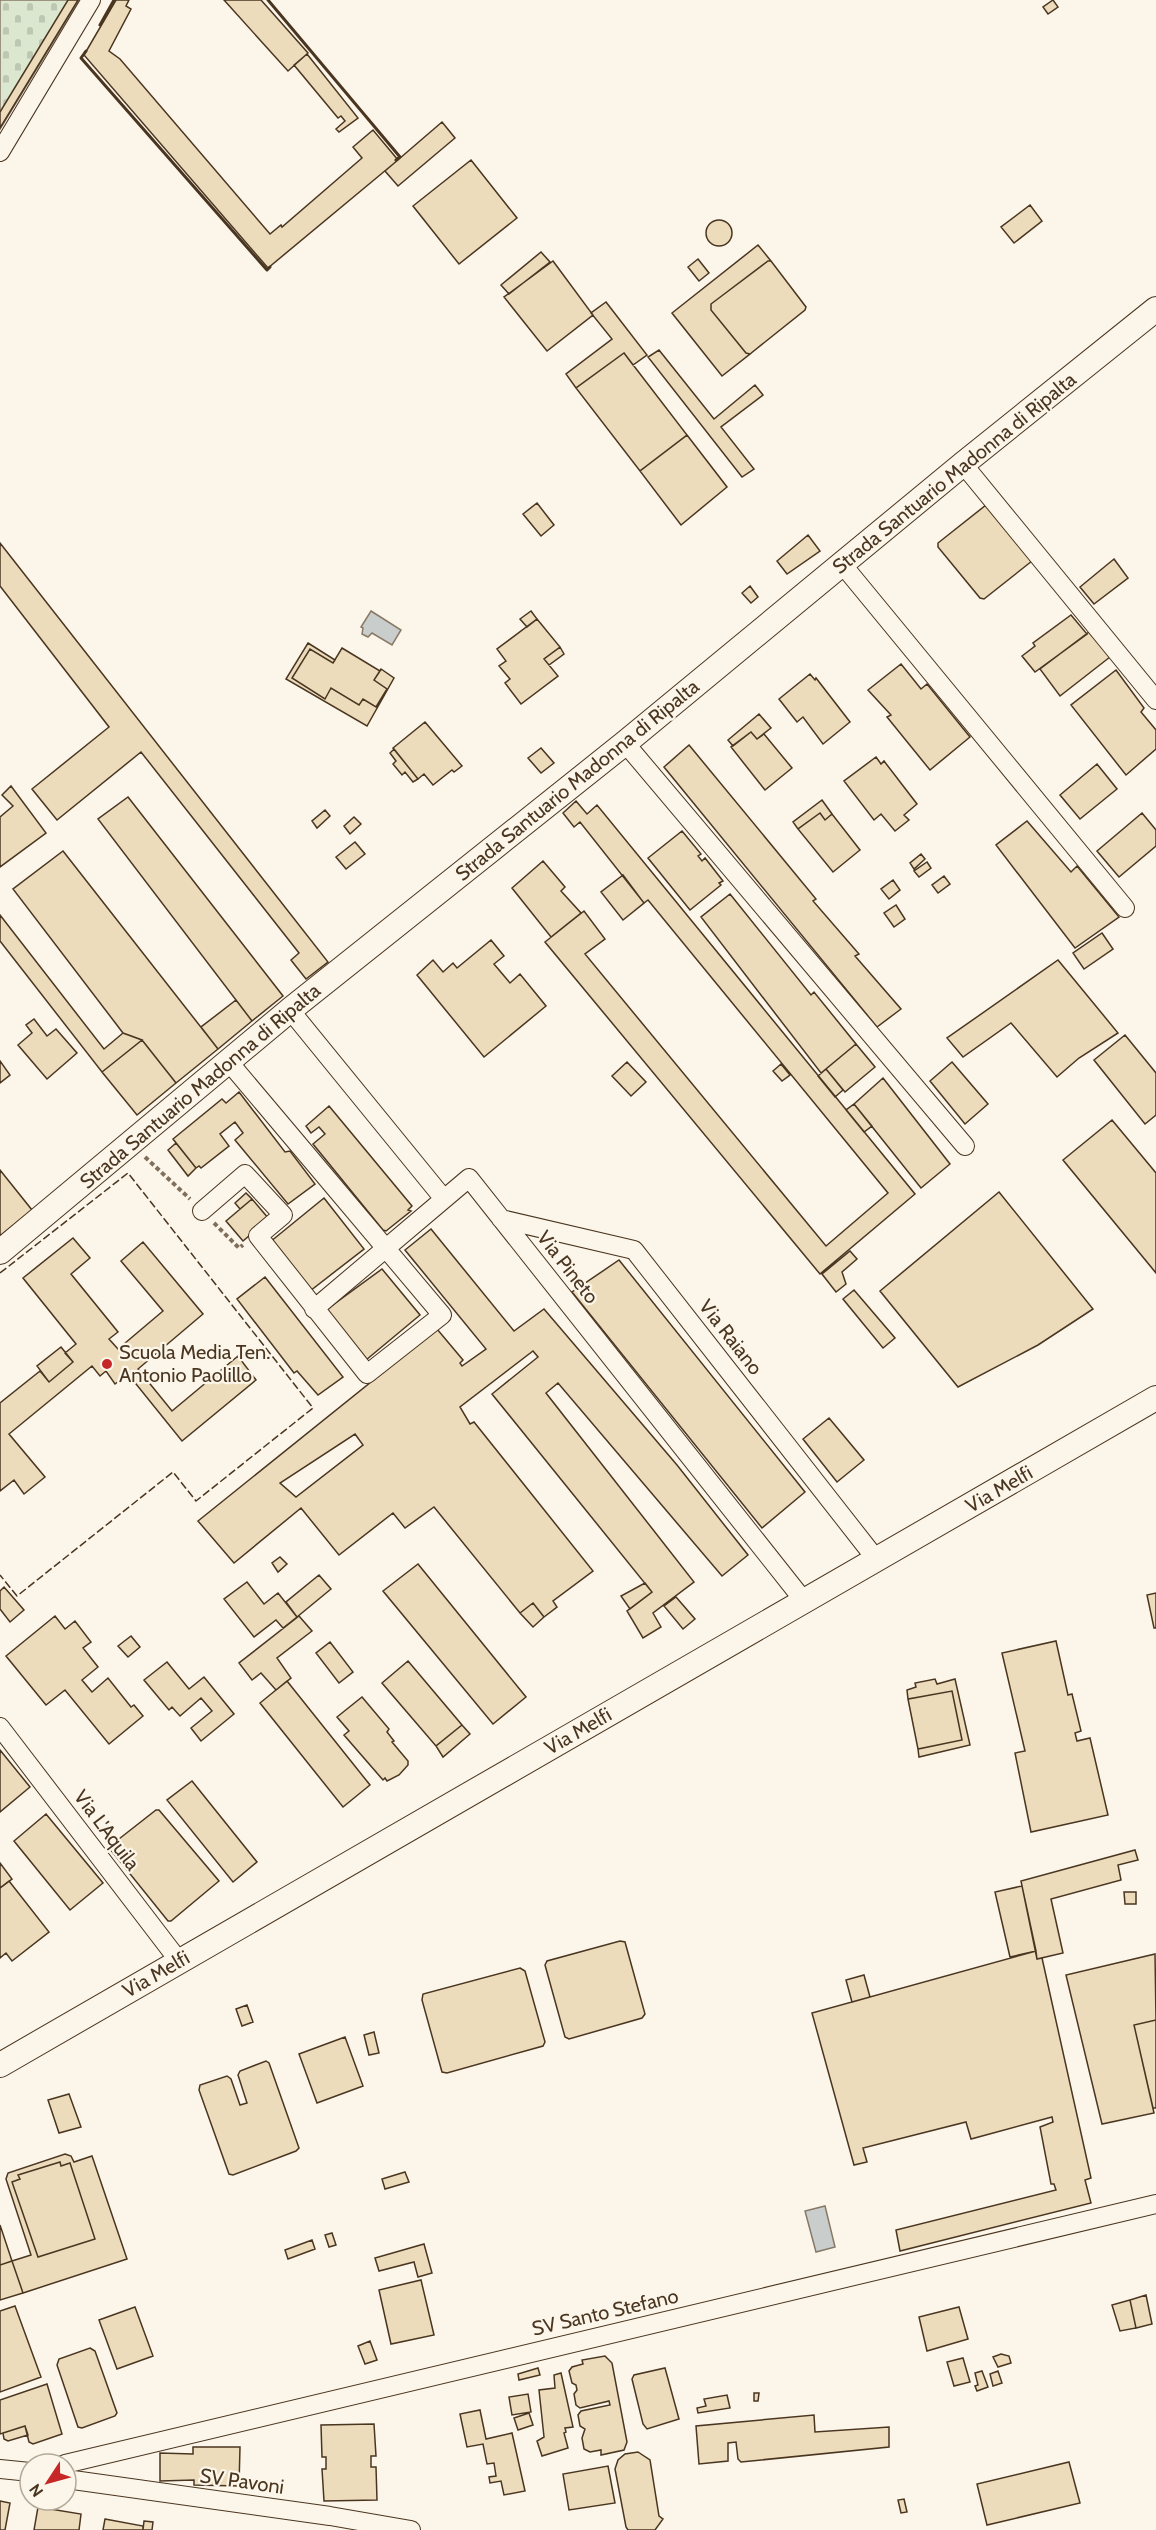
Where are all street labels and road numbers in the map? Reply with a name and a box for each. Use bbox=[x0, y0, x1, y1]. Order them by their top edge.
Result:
street label: Strada Santuario Madonna di Ripalta bbox=[827, 367, 1081, 579]
street label: Strada Santuario Madonna di Ripalta bbox=[450, 674, 704, 886]
street label: Strada Santuario Madonna di Ripalta bbox=[75, 978, 325, 1194]
street label: Via Pineto bbox=[532, 1226, 604, 1308]
street label: Via Raiano bbox=[694, 1295, 768, 1379]
street label: Via Melfi bbox=[961, 1460, 1037, 1518]
street label: Via Melfi bbox=[540, 1702, 616, 1760]
street label: Via L'Aquila bbox=[69, 1785, 145, 1875]
street label: Via Melfi bbox=[118, 1945, 194, 2003]
street label: SV Santo Stefano bbox=[530, 2284, 680, 2340]
street label: SV Pavoni bbox=[198, 2463, 286, 2499]

